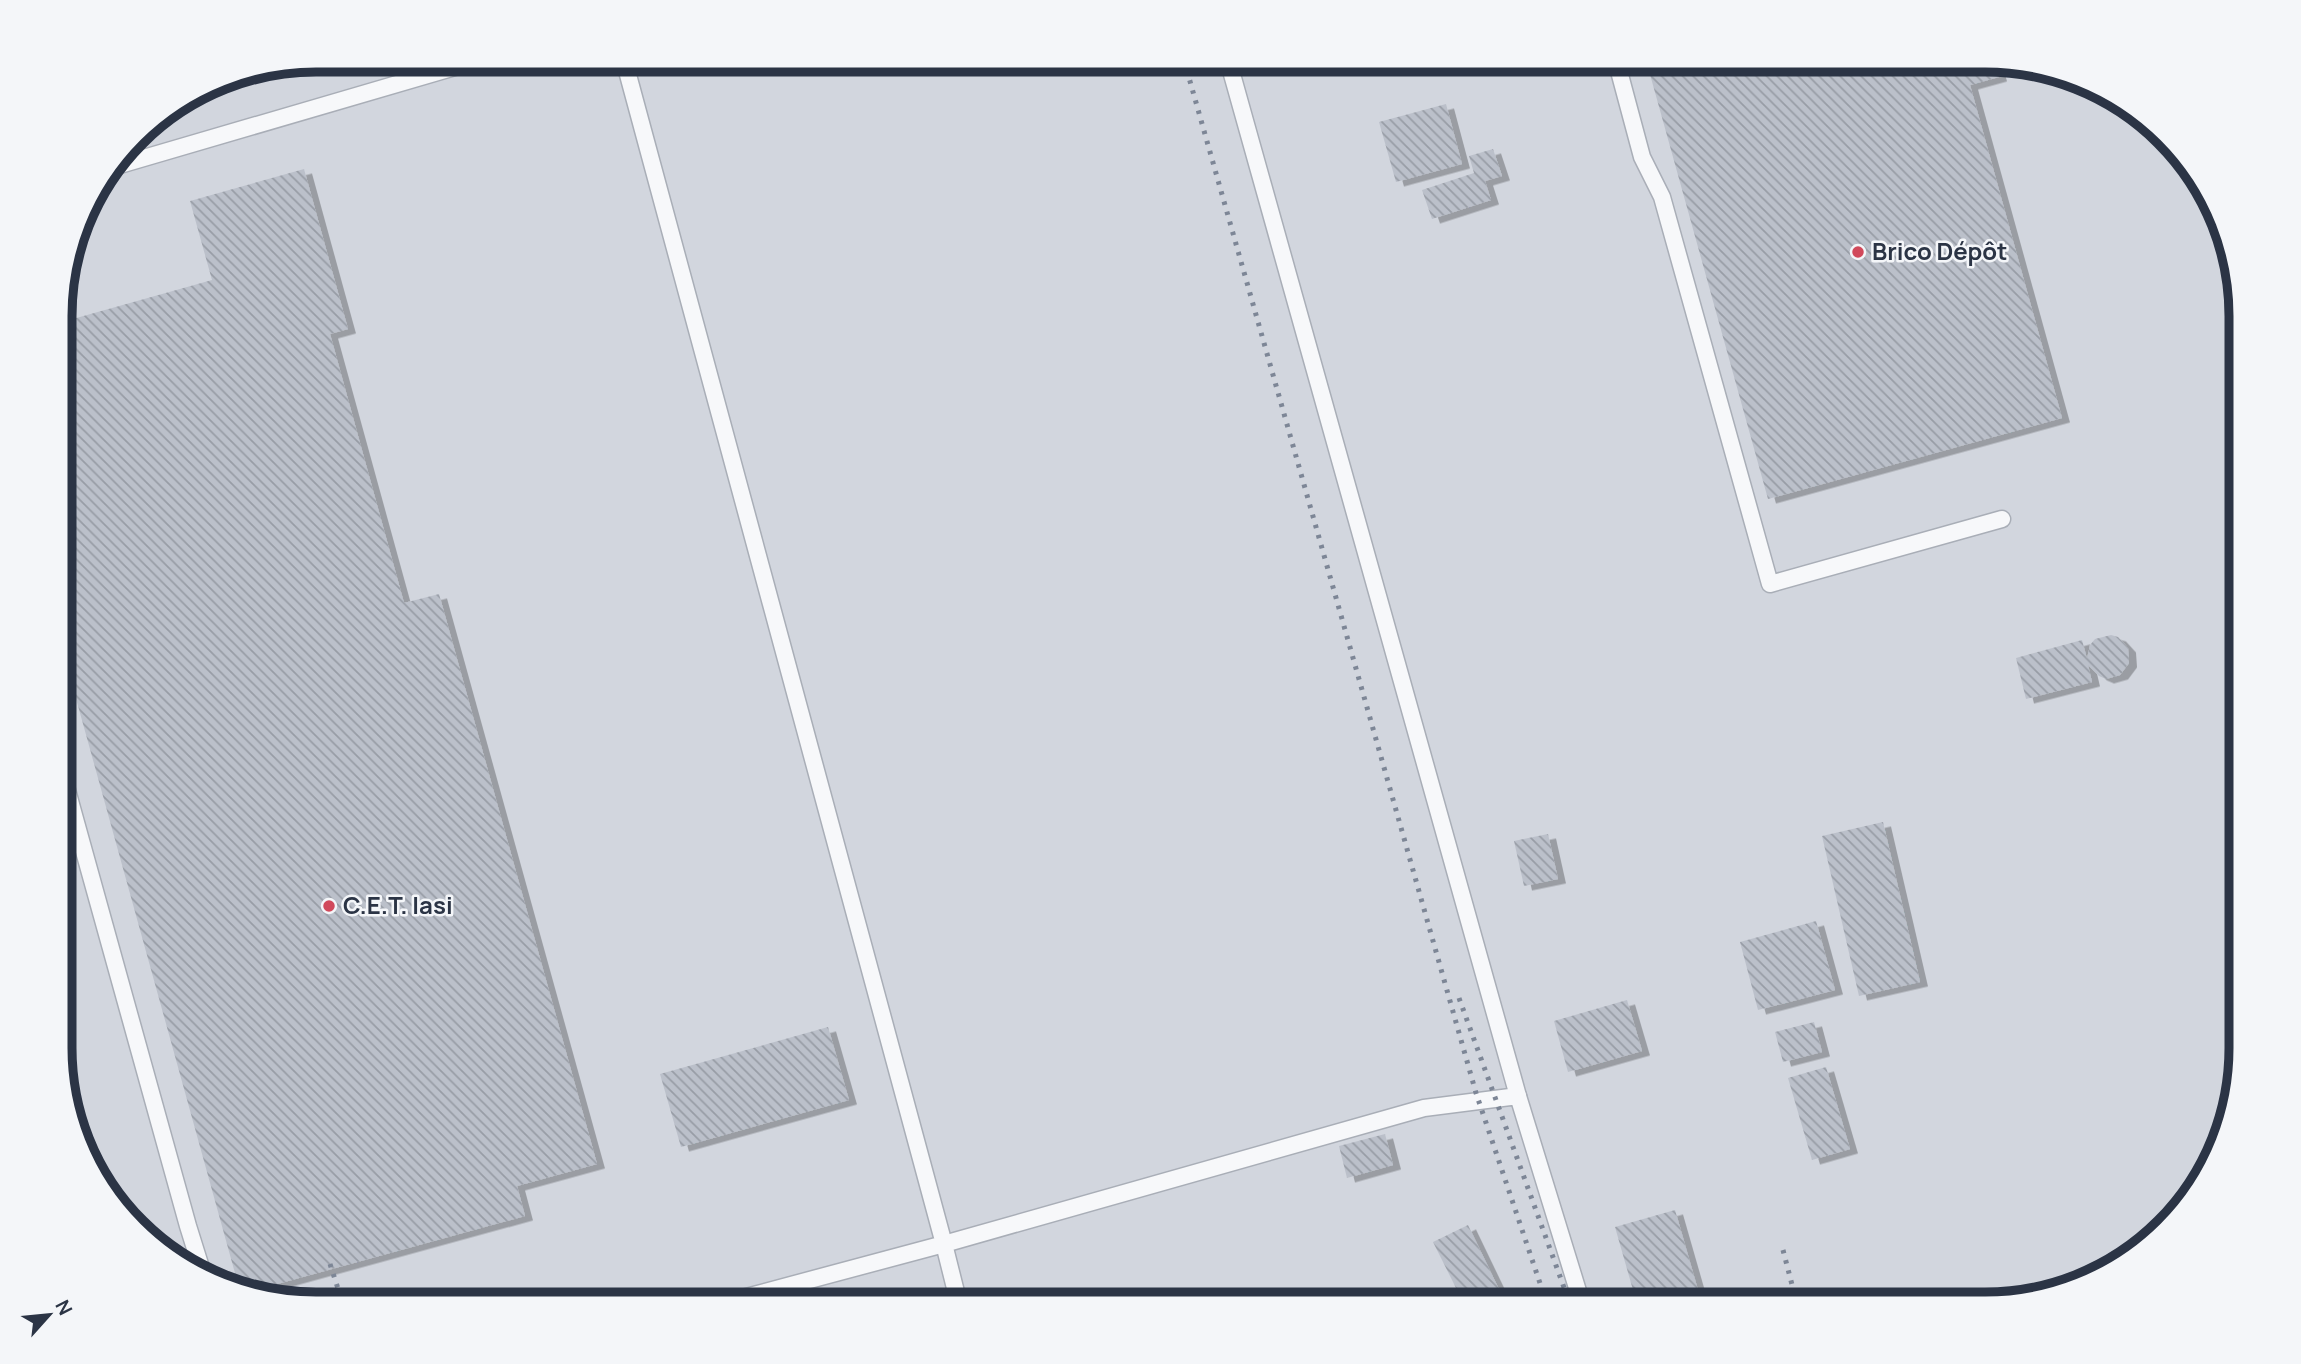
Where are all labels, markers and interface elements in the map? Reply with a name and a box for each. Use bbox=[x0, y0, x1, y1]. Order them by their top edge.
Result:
place label: Brico Dépôt bbox=[1872, 234, 2007, 267]
marker: Brico Dépôt bbox=[1850, 244, 1866, 260]
place label: C.E.T. Iasi bbox=[343, 888, 453, 921]
marker: C.E.T. Iasi bbox=[321, 898, 337, 914]
north arrow bbox=[14, 1280, 84, 1350]
text: N bbox=[49, 1295, 79, 1319]

